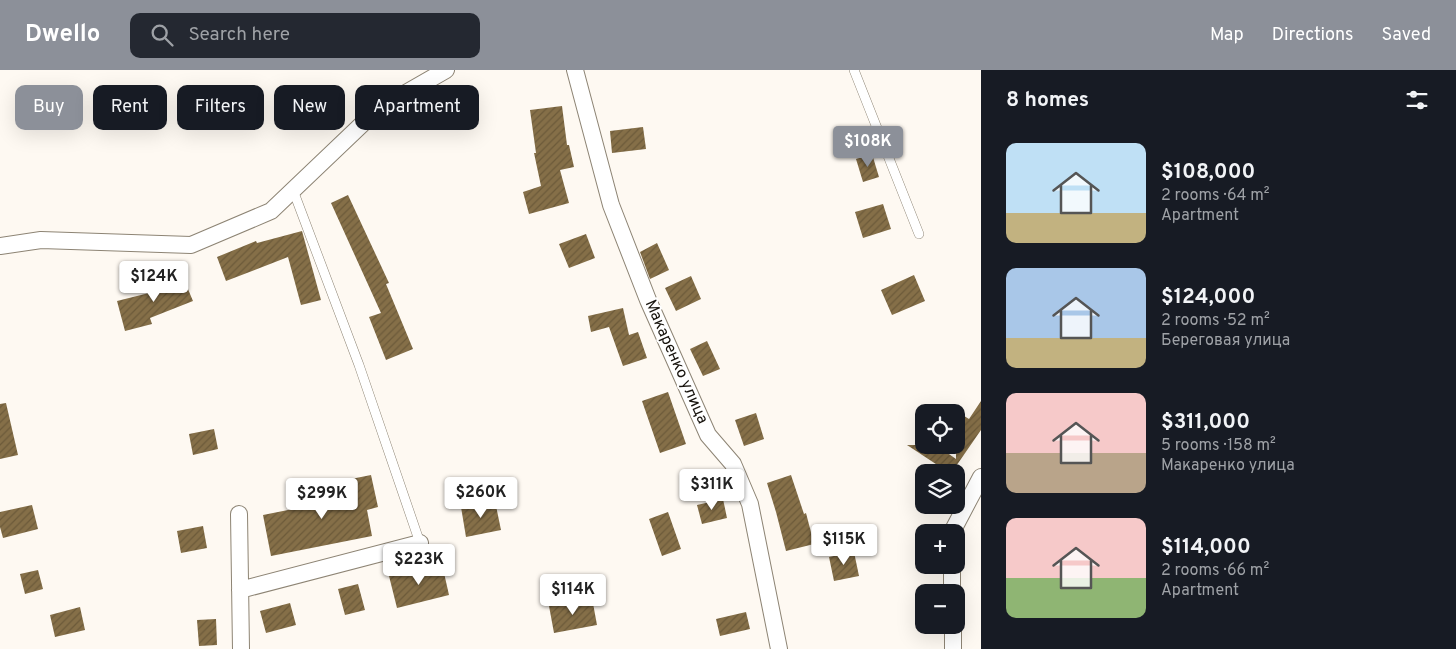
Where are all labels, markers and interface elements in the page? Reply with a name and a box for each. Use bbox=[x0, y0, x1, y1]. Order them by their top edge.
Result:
search box bbox=[130, 13, 480, 58]
text: Dwello bbox=[25, 20, 100, 50]
icon: search bbox=[148, 21, 176, 49]
text: Search here bbox=[188, 23, 290, 47]
text: Map bbox=[1210, 24, 1244, 47]
text: Directions bbox=[1272, 24, 1354, 47]
text: Saved bbox=[1382, 24, 1431, 47]
chip: Buy bbox=[15, 85, 83, 130]
chip: Rent bbox=[93, 85, 167, 130]
chip: Filters bbox=[177, 85, 264, 130]
chip: New bbox=[274, 85, 345, 130]
chip: Apartment bbox=[355, 85, 479, 130]
icon: filters bbox=[1403, 86, 1431, 114]
text: 8 homes bbox=[1006, 87, 1089, 114]
pin: $108K bbox=[833, 126, 903, 168]
text: $108K bbox=[844, 132, 892, 152]
text: $108,000 bbox=[1161, 159, 1255, 186]
icon: home bbox=[1046, 163, 1106, 223]
text: 2 rooms · 64 m² bbox=[1161, 186, 1270, 206]
text: Apartment bbox=[1161, 206, 1239, 226]
pin: $124K bbox=[119, 260, 189, 303]
text: $124K bbox=[130, 267, 178, 287]
text: $124,000 bbox=[1161, 284, 1255, 311]
icon: home bbox=[1046, 288, 1106, 348]
street label: Макаренко улица bbox=[640, 297, 712, 427]
text: 2 rooms · 52 m² bbox=[1161, 311, 1270, 331]
text: Береговая улица bbox=[1161, 331, 1290, 351]
map controls bbox=[915, 404, 965, 634]
button: locate bbox=[915, 404, 965, 454]
text: $311,000 bbox=[1161, 409, 1250, 436]
icon: home bbox=[1046, 413, 1106, 473]
text: 5 rooms · 158 m² bbox=[1161, 436, 1276, 456]
text: Макаренко улица bbox=[1161, 456, 1295, 476]
button: layers bbox=[915, 464, 965, 514]
pin: $311K bbox=[677, 468, 747, 511]
text: $311K bbox=[690, 475, 734, 495]
pin: $260K bbox=[446, 476, 516, 519]
pin: $299K bbox=[287, 478, 357, 520]
text: $260K bbox=[455, 483, 507, 503]
text: $299K bbox=[297, 484, 347, 504]
pin: $115K bbox=[809, 524, 879, 566]
button: + bbox=[915, 524, 965, 574]
text: $115K bbox=[822, 530, 866, 550]
text: $114,000 bbox=[1161, 534, 1251, 561]
icon: home bbox=[1046, 538, 1106, 598]
pin: $223K bbox=[384, 544, 454, 586]
text: $223K bbox=[394, 550, 444, 570]
text: 2 rooms · 66 m² bbox=[1161, 561, 1269, 581]
pin: $114K bbox=[538, 574, 608, 616]
text: $114K bbox=[551, 580, 595, 600]
text: Apartment bbox=[1161, 581, 1239, 601]
button: − bbox=[915, 584, 965, 634]

